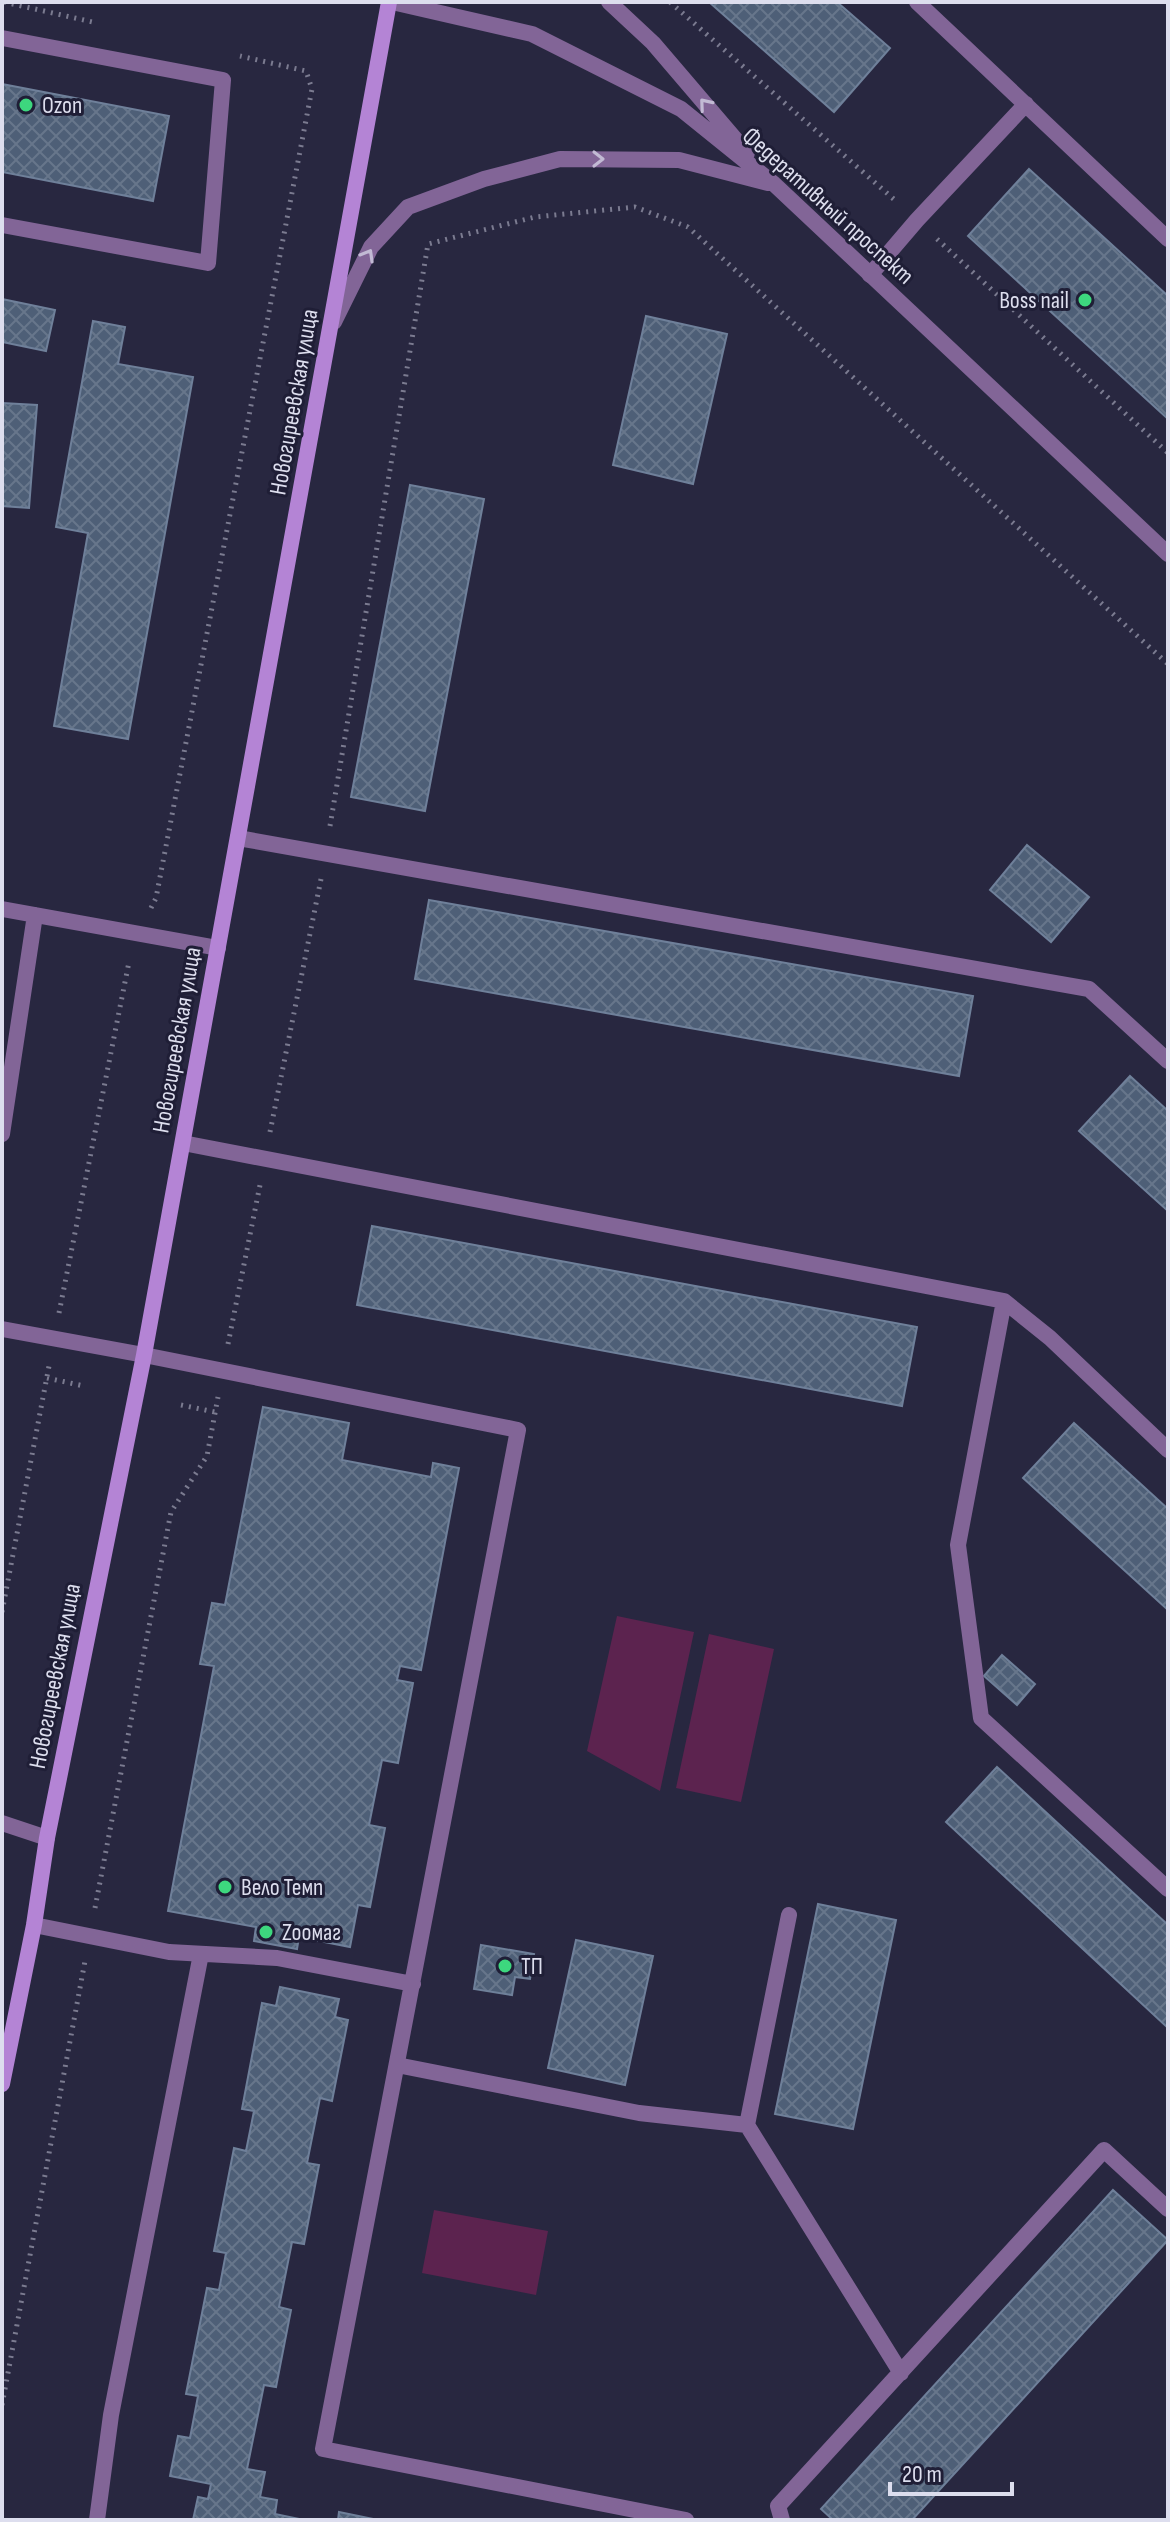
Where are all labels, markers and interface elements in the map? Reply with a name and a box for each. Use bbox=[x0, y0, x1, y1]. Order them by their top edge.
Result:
place label: Ozon bbox=[42, 91, 82, 120]
marker: Ozon bbox=[17, 96, 35, 114]
one-way arrow bbox=[700, 98, 715, 113]
street label: Федеративный проспект bbox=[736, 121, 920, 291]
one-way arrow bbox=[592, 150, 605, 168]
one-way arrow bbox=[358, 249, 374, 264]
place label: Boss nail bbox=[999, 286, 1069, 315]
marker: Boss nail bbox=[1076, 291, 1094, 309]
street label: Новогиреевская улица bbox=[263, 307, 325, 497]
street label: Новогиреевская улица bbox=[146, 945, 208, 1135]
street label: Новогиреевская улица bbox=[23, 1581, 87, 1771]
place label: Вело Темп bbox=[241, 1873, 323, 1902]
marker: Вело Темп bbox=[216, 1878, 234, 1896]
place label: Zooмаг bbox=[282, 1918, 341, 1947]
marker: Zooмаг bbox=[257, 1923, 275, 1941]
place label: ТП bbox=[521, 1952, 543, 1981]
marker: ТП bbox=[496, 1957, 514, 1975]
scale bar bbox=[890, 2446, 1012, 2496]
text: 20 m bbox=[902, 2460, 942, 2489]

